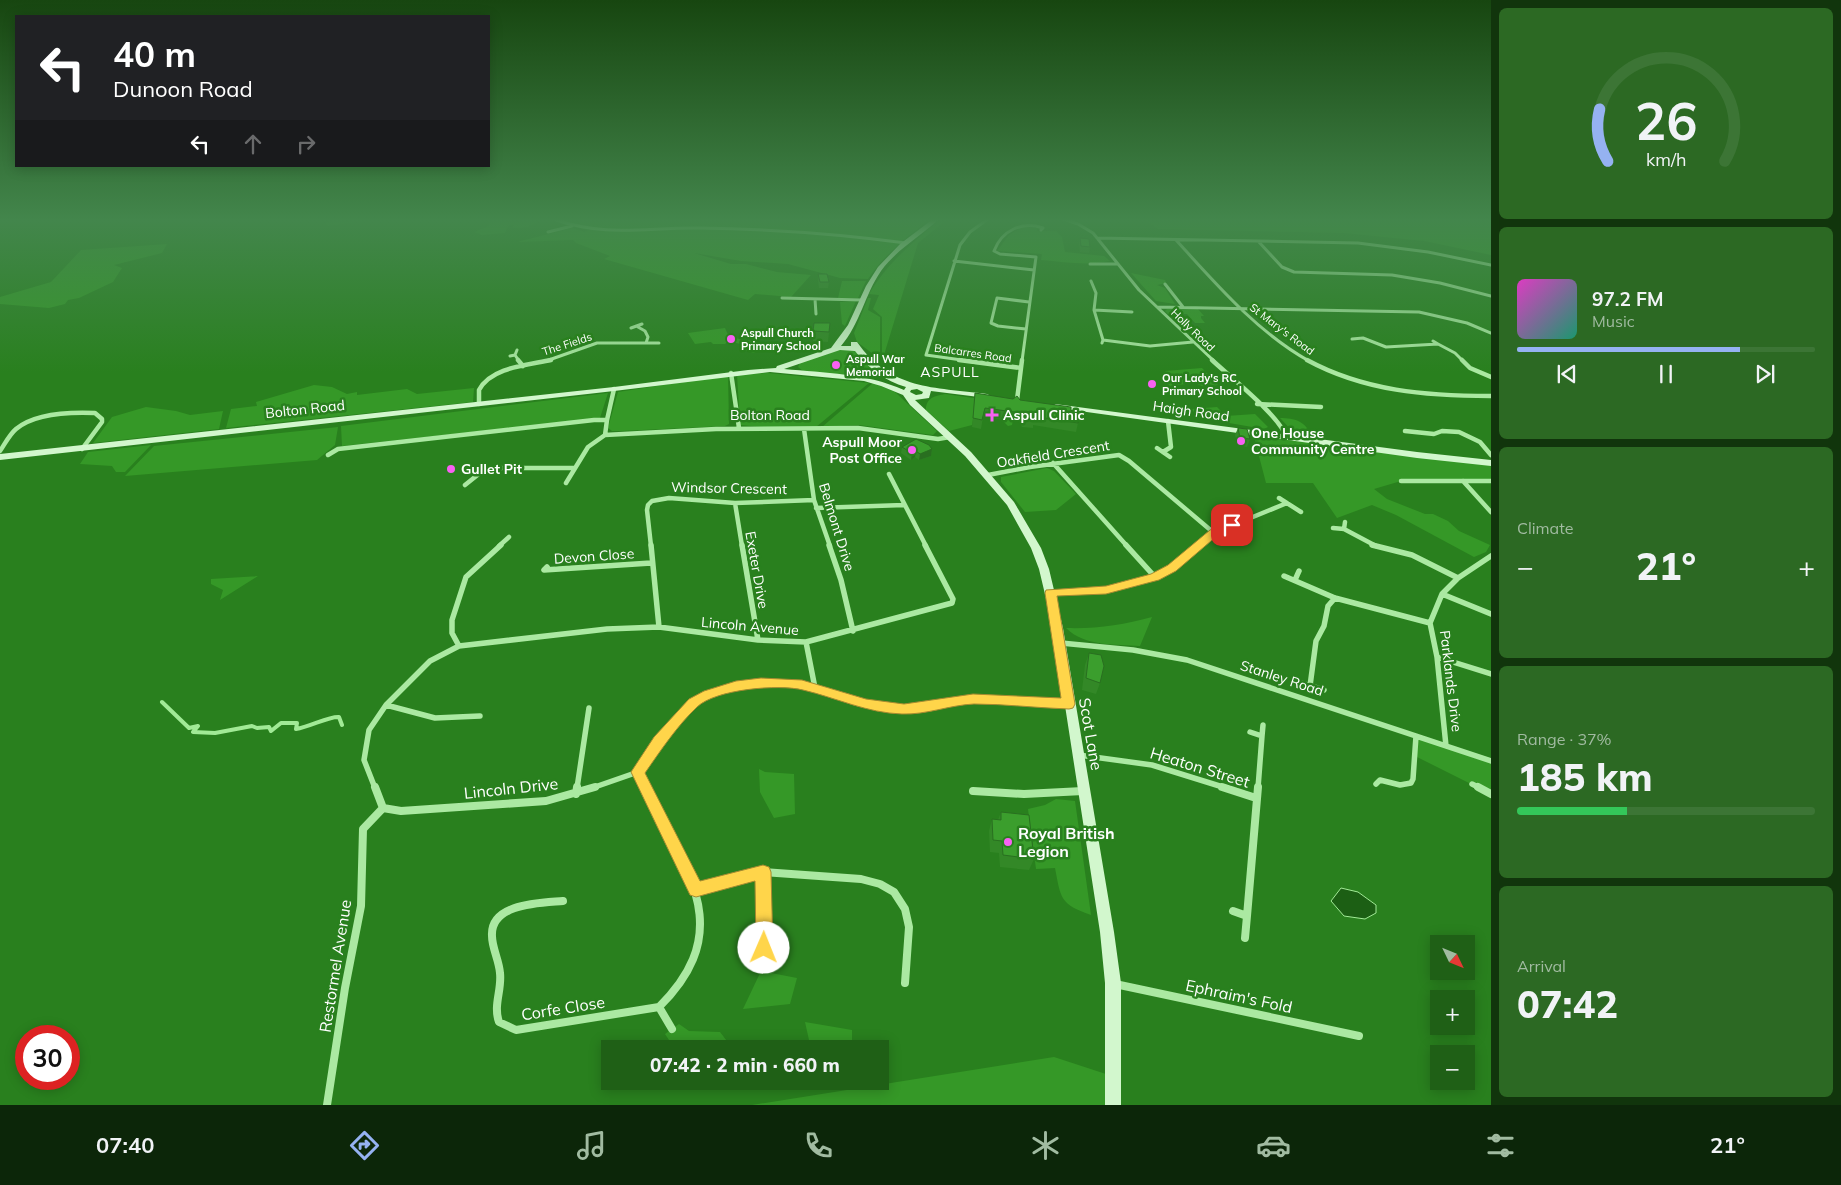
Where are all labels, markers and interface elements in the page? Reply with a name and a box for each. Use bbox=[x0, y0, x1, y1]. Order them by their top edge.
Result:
text: 40 m bbox=[113, 32, 196, 76]
icon: left bbox=[30, 35, 95, 100]
text: Dunoon Road bbox=[113, 75, 253, 103]
text: 26 bbox=[1635, 88, 1697, 153]
icon: left bbox=[186, 130, 214, 158]
icon: ahead bbox=[239, 130, 267, 158]
icon: right bbox=[292, 130, 320, 158]
text: km/h bbox=[1646, 148, 1686, 170]
text: 97.2 FM bbox=[1592, 287, 1664, 311]
street label: St Mary's Road bbox=[1247, 300, 1317, 358]
street label: Holly Road bbox=[1168, 306, 1218, 354]
text: Music bbox=[1592, 311, 1635, 331]
place label: Aspull Church Primary School bbox=[741, 326, 821, 353]
street label: The Fields bbox=[540, 329, 594, 359]
marker: Aspull Church Primary School bbox=[725, 333, 737, 345]
street label: Balcarres Road bbox=[933, 341, 1013, 365]
place label: Aspull War Memorial bbox=[846, 352, 905, 379]
marker: Aspull War Memorial bbox=[830, 359, 842, 371]
icon: previous bbox=[1553, 360, 1581, 388]
icon: pause bbox=[1652, 360, 1680, 388]
icon: next bbox=[1751, 360, 1779, 388]
district label: ASPULL bbox=[920, 363, 980, 381]
place label: Our Lady's RC Primary School bbox=[1162, 371, 1242, 398]
marker: Our Lady's RC Primary School bbox=[1146, 378, 1158, 390]
street label: Bolton Road bbox=[264, 396, 346, 422]
street label: Haigh Road bbox=[1152, 397, 1230, 425]
street label: Bolton Road bbox=[730, 406, 810, 424]
place label: Aspull Clinic bbox=[1003, 406, 1085, 424]
marker: Aspull Clinic bbox=[985, 408, 999, 422]
place label: One House Community Centre bbox=[1251, 424, 1375, 458]
place label: Aspull Moor Post Office bbox=[822, 433, 902, 467]
marker: One House Community Centre bbox=[1235, 435, 1247, 447]
street label: Oakfield Crescent bbox=[995, 436, 1111, 472]
marker: Aspull Moor Post Office bbox=[906, 444, 918, 456]
place label: Gullet Pit bbox=[461, 460, 523, 478]
marker: Gullet Pit bbox=[445, 463, 457, 475]
street label: Windsor Crescent bbox=[671, 478, 787, 498]
street label: Belmont Drive bbox=[815, 481, 859, 573]
pin bbox=[1211, 504, 1253, 546]
icon: arrive bbox=[1218, 511, 1246, 539]
text: Climate bbox=[1517, 518, 1573, 538]
street label: Exeter Drive bbox=[741, 530, 773, 610]
text: 21° bbox=[1636, 542, 1696, 590]
street label: Devon Close bbox=[553, 544, 635, 568]
text: − bbox=[1517, 549, 1534, 584]
text: + bbox=[1798, 549, 1815, 584]
street label: Lincoln Avenue bbox=[700, 613, 800, 639]
street label: Parklands Drive bbox=[1436, 629, 1466, 733]
street label: Stanley Road bbox=[1238, 656, 1326, 700]
street label: Scot Lane bbox=[1075, 696, 1107, 772]
text: Range · 37% bbox=[1517, 729, 1612, 749]
street label: Heaton Street bbox=[1148, 742, 1253, 792]
text: 185 km bbox=[1517, 753, 1653, 801]
street label: Lincoln Drive bbox=[463, 773, 559, 803]
place label: Royal British Legion bbox=[1018, 823, 1115, 861]
marker: Royal British Legion bbox=[1002, 836, 1014, 848]
street label: Restormel Avenue bbox=[315, 898, 355, 1034]
position arrow bbox=[737, 921, 789, 973]
north arrow bbox=[1430, 935, 1475, 980]
map controls bbox=[1430, 935, 1475, 1090]
text: Arrival bbox=[1517, 956, 1566, 976]
street label: Ephraim's Fold bbox=[1184, 975, 1294, 1017]
text: 07:42 bbox=[1517, 980, 1618, 1028]
button: + bbox=[1430, 990, 1475, 1035]
street label: Corfe Close bbox=[520, 992, 606, 1024]
speed limit sign: 30 bbox=[15, 1025, 80, 1090]
button: − bbox=[1430, 1045, 1475, 1090]
text: 07:42 · 2 min · 660 m bbox=[650, 1053, 840, 1077]
icon: directions bbox=[347, 1128, 382, 1163]
icon: music bbox=[574, 1128, 609, 1163]
icon: phone bbox=[801, 1128, 836, 1163]
icon: climate bbox=[1028, 1128, 1063, 1163]
icon: car bbox=[1256, 1128, 1291, 1163]
icon: filters bbox=[1483, 1128, 1518, 1163]
text: 07:40 bbox=[96, 1131, 154, 1159]
text: 21° bbox=[1710, 1131, 1745, 1159]

